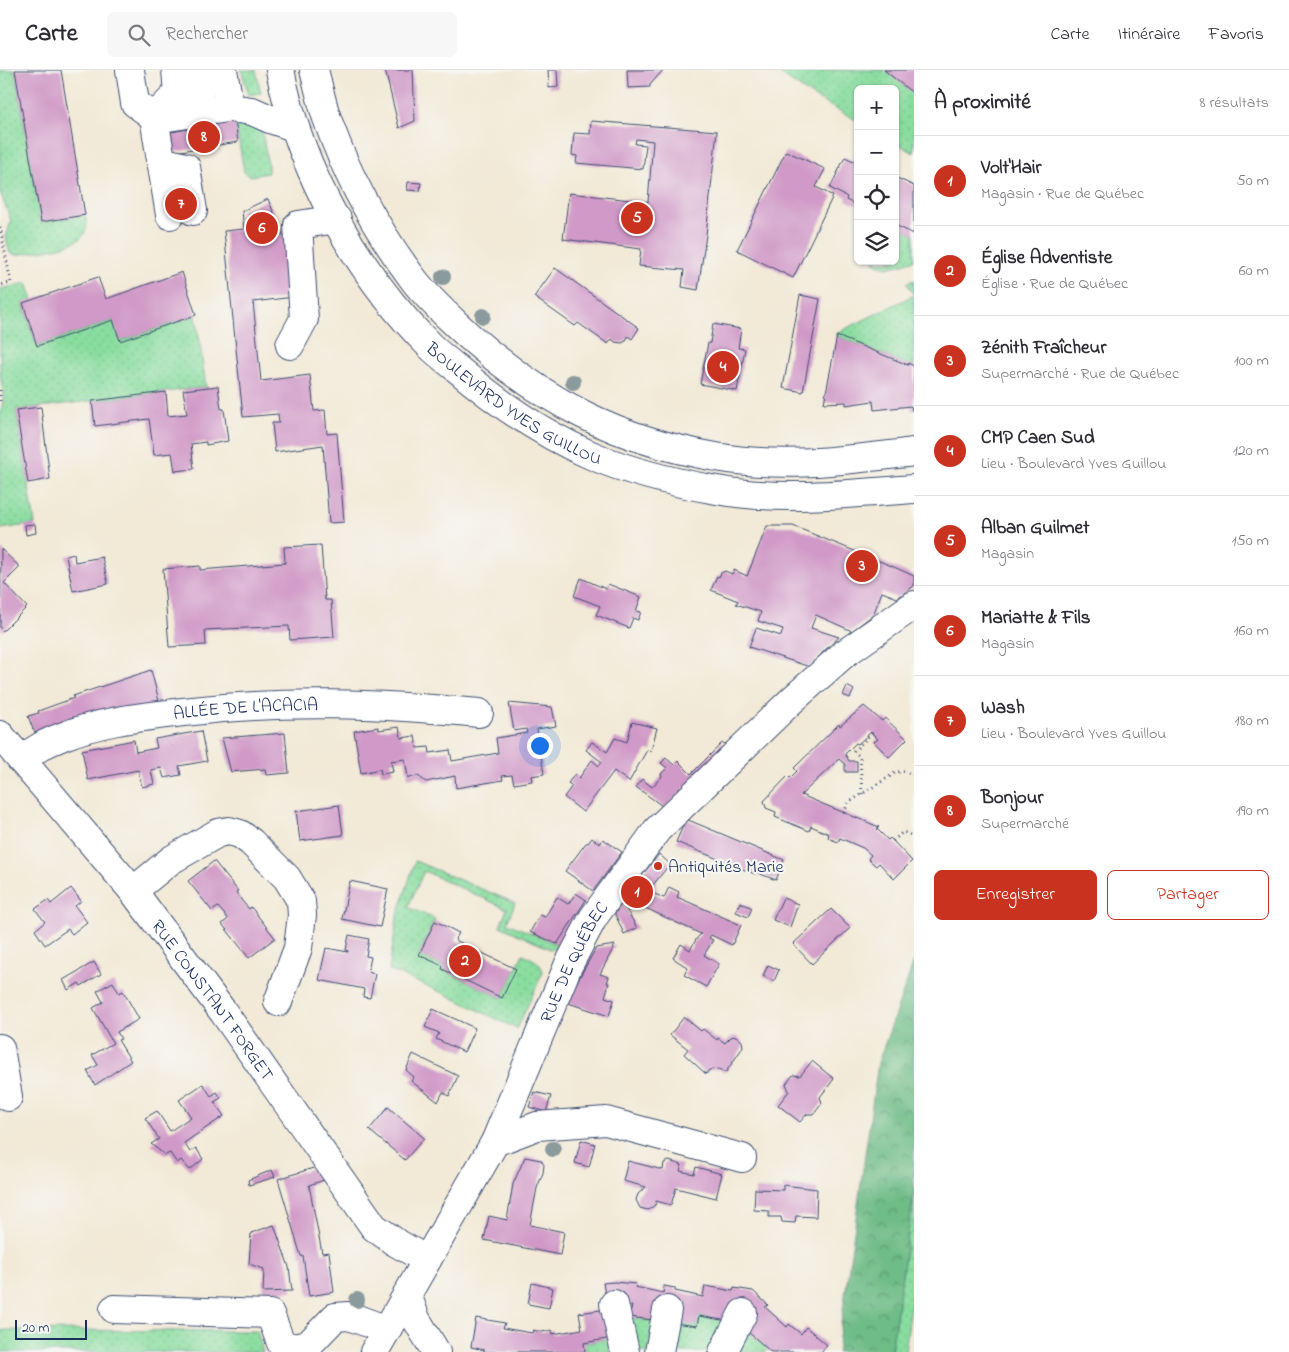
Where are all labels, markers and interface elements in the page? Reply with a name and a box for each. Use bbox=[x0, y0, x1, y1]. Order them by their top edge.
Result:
search box bbox=[107, 12, 457, 57]
text: Carte bbox=[25, 17, 77, 52]
icon: search bbox=[125, 21, 153, 49]
text: Rechercher bbox=[165, 21, 248, 48]
text: Carte bbox=[1050, 22, 1090, 48]
text: Itinéraire bbox=[1118, 22, 1180, 48]
text: Favoris bbox=[1208, 22, 1264, 48]
map controls bbox=[854, 85, 899, 265]
button: + bbox=[854, 85, 899, 130]
text: À proximité bbox=[934, 88, 1031, 118]
text: 8 résultats bbox=[1199, 91, 1269, 115]
pin: 8 bbox=[188, 118, 220, 156]
button: − bbox=[854, 130, 899, 175]
text: Volt'Hair bbox=[981, 155, 1041, 182]
text: 1 bbox=[947, 169, 953, 193]
text: 50 m bbox=[1237, 169, 1269, 193]
button: locate bbox=[854, 175, 899, 220]
text: Magasin · Rue de Québec bbox=[981, 182, 1144, 206]
pin: 7 bbox=[165, 185, 197, 223]
pin: 5 bbox=[621, 199, 653, 237]
pin: 6 bbox=[246, 209, 278, 247]
button: layers bbox=[854, 220, 899, 265]
text: Église Adventiste bbox=[981, 245, 1112, 272]
text: 2 bbox=[946, 259, 954, 283]
text: 60 m bbox=[1239, 259, 1269, 283]
text: Église · Rue de Québec bbox=[981, 272, 1128, 296]
text: Zénith Fraîcheur bbox=[981, 335, 1106, 362]
street label: BOULEVARD YVES GUILLOU bbox=[418, 337, 605, 473]
pin: 4 bbox=[707, 348, 739, 386]
text: 3 bbox=[947, 349, 953, 373]
text: 100 m bbox=[1234, 349, 1269, 373]
text: Supermarché · Rue de Québec bbox=[981, 362, 1179, 386]
text: CMP Caen Sud bbox=[981, 425, 1095, 452]
text: 4 bbox=[947, 439, 953, 463]
text: 120 m bbox=[1233, 439, 1269, 463]
text: Lieu · Boulevard Yves Guillou bbox=[981, 452, 1166, 476]
text: Alban Guilmet bbox=[981, 515, 1089, 542]
text: 5 bbox=[945, 529, 955, 553]
text: 150 m bbox=[1231, 529, 1269, 553]
text: Magasin bbox=[981, 542, 1034, 566]
pin: 3 bbox=[846, 547, 878, 585]
text: Mariatte & Fils bbox=[981, 605, 1090, 632]
text: 6 bbox=[946, 619, 954, 643]
text: 160 m bbox=[1234, 619, 1269, 643]
text: Magasin bbox=[981, 632, 1034, 656]
street label: ALLÉE DE L'ACACIA bbox=[172, 693, 318, 728]
text: Wash bbox=[981, 695, 1025, 722]
text: 7 bbox=[947, 709, 953, 733]
text: 180 m bbox=[1235, 709, 1269, 733]
text: Lieu · Boulevard Yves Guillou bbox=[981, 722, 1166, 746]
your location bbox=[527, 733, 553, 759]
text: Bonjour bbox=[981, 785, 1043, 812]
text: 8 bbox=[947, 799, 953, 823]
text: 190 m bbox=[1236, 799, 1269, 823]
text: Supermarché bbox=[981, 812, 1069, 836]
place label: Antiquités Marie bbox=[668, 855, 784, 881]
marker: Antiquités Marie bbox=[652, 860, 664, 872]
button: Enregistrer bbox=[934, 870, 1097, 920]
button: Partager bbox=[1107, 870, 1269, 920]
pin: 1 bbox=[621, 873, 653, 911]
street label: RUE DE QUÉBEC bbox=[535, 897, 616, 1027]
street label: RUE CONSTANT FORGET bbox=[144, 915, 279, 1087]
pin: 2 bbox=[449, 942, 481, 980]
scale bar bbox=[15, 1317, 88, 1340]
text: 20 m bbox=[22, 1318, 49, 1339]

